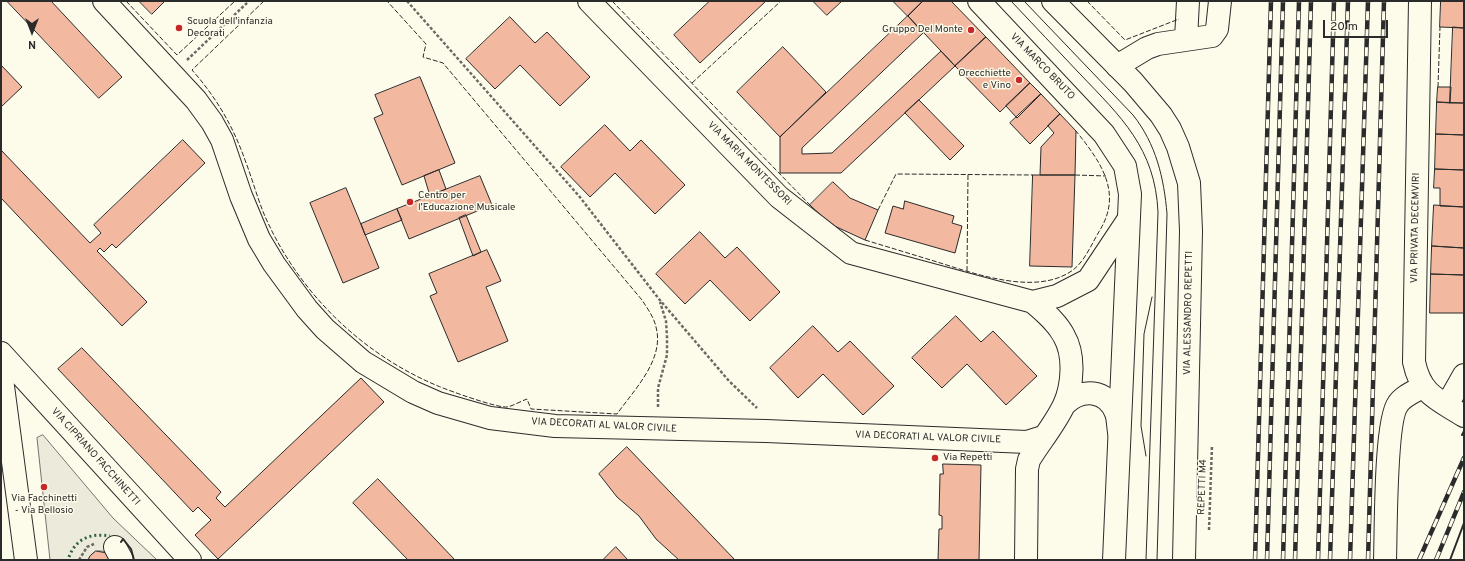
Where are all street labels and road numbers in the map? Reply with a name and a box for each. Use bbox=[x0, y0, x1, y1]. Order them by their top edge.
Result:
street label: VIA MARCO BRUTO bbox=[1007, 31, 1077, 103]
street label: VIA MARIA MONTESSORI bbox=[705, 120, 793, 208]
street label: VIA PRIVATA DECEMVIRI bbox=[1409, 173, 1423, 283]
street label: VIA ALESSANDRO REPETTI bbox=[1182, 251, 1196, 375]
street label: VIA CIPRIANO FACCHINETTI bbox=[48, 406, 142, 508]
street label: VIA DECORATI AL VALOR CIVILE bbox=[531, 416, 677, 436]
street label: VIA DECORATI AL VALOR CIVILE bbox=[855, 429, 1001, 447]
street label: REPETTI M4 bbox=[1196, 459, 1210, 515]

